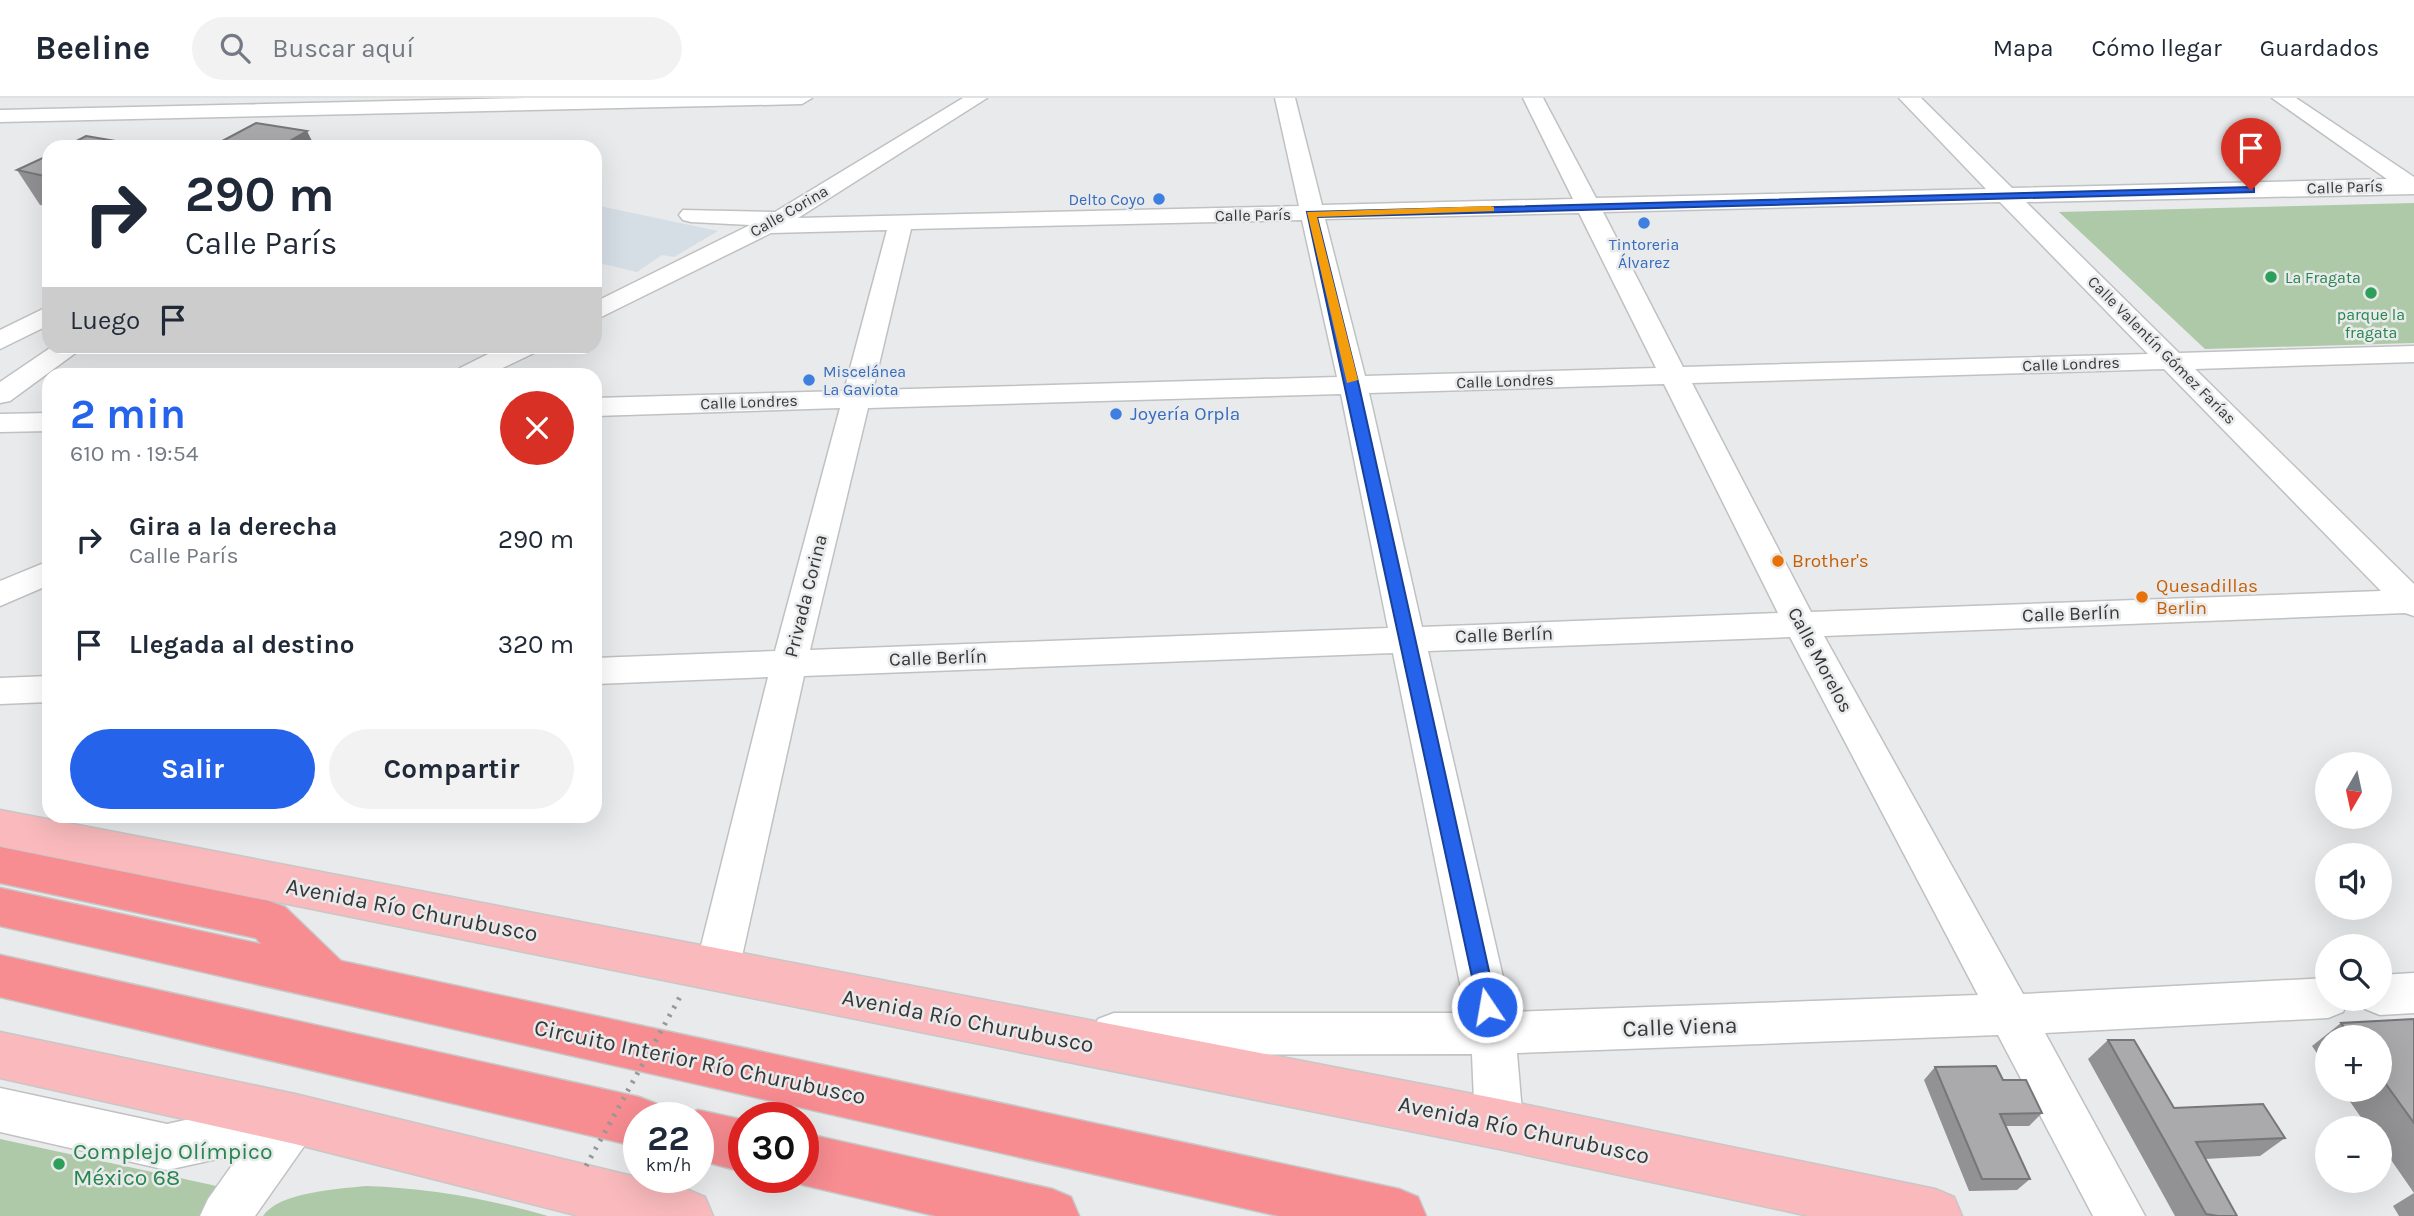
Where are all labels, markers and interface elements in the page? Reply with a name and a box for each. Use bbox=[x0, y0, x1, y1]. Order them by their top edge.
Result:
search box bbox=[192, 17, 682, 80]
text: Beeline bbox=[35, 29, 150, 67]
icon: search bbox=[216, 29, 254, 67]
text: Buscar aquí bbox=[272, 33, 414, 64]
text: Mapa bbox=[1993, 34, 2053, 62]
text: Cómo llegar bbox=[2091, 34, 2222, 62]
text: Guardados bbox=[2260, 34, 2379, 62]
pin bbox=[2221, 118, 2281, 190]
icon: arrive bbox=[2232, 129, 2270, 167]
text: 290 m bbox=[185, 166, 334, 223]
icon: right bbox=[70, 168, 161, 259]
street label: Calle París bbox=[2307, 176, 2383, 198]
street label: Calle Corina bbox=[747, 181, 831, 241]
place label: Delto Coyo bbox=[1068, 190, 1145, 209]
marker: Delto Coyo bbox=[1151, 191, 1167, 207]
street label: Calle París bbox=[1215, 205, 1291, 225]
marker: Tintoreria Álvarez bbox=[1636, 215, 1652, 231]
text: Calle París bbox=[185, 225, 337, 262]
place label: Tintoreria Álvarez bbox=[1609, 235, 1679, 272]
place label: La Fragata bbox=[2285, 268, 2361, 287]
marker: La Fragata bbox=[2263, 269, 2279, 285]
street label: Calle Valentín Gómez Farías bbox=[2084, 272, 2240, 428]
marker: parque la fragata bbox=[2363, 285, 2379, 301]
icon: arrive bbox=[154, 301, 192, 339]
text: Luego bbox=[70, 305, 140, 336]
place label: parque la fragata bbox=[2337, 305, 2405, 342]
street label: Calle Londres bbox=[2022, 353, 2120, 375]
place label: Miscelánea La Gaviota bbox=[823, 362, 906, 399]
street label: Calle Londres bbox=[1456, 370, 1554, 392]
marker: Miscelánea La Gaviota bbox=[801, 372, 817, 388]
text: 2 min bbox=[70, 389, 186, 439]
button: close bbox=[500, 391, 574, 465]
street label: Calle Londres bbox=[700, 391, 798, 413]
place label: Joyería Orpla bbox=[1130, 403, 1240, 425]
marker: Joyería Orpla bbox=[1108, 406, 1124, 422]
text: 610 m · 19:54 bbox=[70, 440, 199, 467]
text: Gira a la derecha bbox=[129, 511, 338, 542]
icon: right bbox=[70, 521, 108, 559]
text: 290 m bbox=[498, 524, 574, 555]
street label: Privada Corina bbox=[780, 532, 832, 660]
text: Calle París bbox=[129, 542, 239, 569]
place label: Brother's bbox=[1792, 550, 1869, 572]
marker: Brother's bbox=[1770, 553, 1786, 569]
place label: Quesadillas Berlin bbox=[2156, 575, 2258, 619]
marker: Quesadillas Berlin bbox=[2134, 589, 2150, 605]
street label: Calle Berlín bbox=[2022, 601, 2120, 627]
street label: Calle Morelos bbox=[1783, 604, 1857, 716]
street label: Calle Berlín bbox=[1455, 622, 1553, 648]
icon: arrive bbox=[70, 626, 108, 664]
text: Llegada al destino bbox=[129, 629, 355, 660]
text: 320 m bbox=[498, 629, 574, 660]
street label: Calle Berlín bbox=[889, 645, 987, 671]
button: Salir bbox=[70, 729, 315, 809]
button: Compartir bbox=[329, 729, 574, 809]
north arrow bbox=[2315, 752, 2392, 830]
map controls bbox=[2315, 752, 2392, 1193]
button: sound bbox=[2315, 843, 2392, 920]
street label: Avenida Río Churubusco bbox=[284, 872, 540, 948]
button: search bbox=[2315, 934, 2392, 1011]
position arrow bbox=[1450, 970, 1524, 1044]
street label: Avenida Río Churubusco bbox=[840, 983, 1096, 1059]
street label: Calle Viena bbox=[1622, 1012, 1738, 1042]
street label: Circuito Interior Río Churubusco bbox=[532, 1014, 868, 1110]
button: + bbox=[2315, 1025, 2392, 1102]
street label: Avenida Río Churubusco bbox=[1396, 1090, 1652, 1170]
speed limit sign: 30 bbox=[728, 1102, 819, 1193]
button: − bbox=[2315, 1116, 2392, 1193]
text: 22 bbox=[647, 1118, 690, 1159]
place label: Complejo Olímpico México 68 bbox=[73, 1138, 273, 1191]
text: km/h bbox=[646, 1154, 691, 1176]
marker: Complejo Olímpico México 68 bbox=[51, 1156, 67, 1172]

